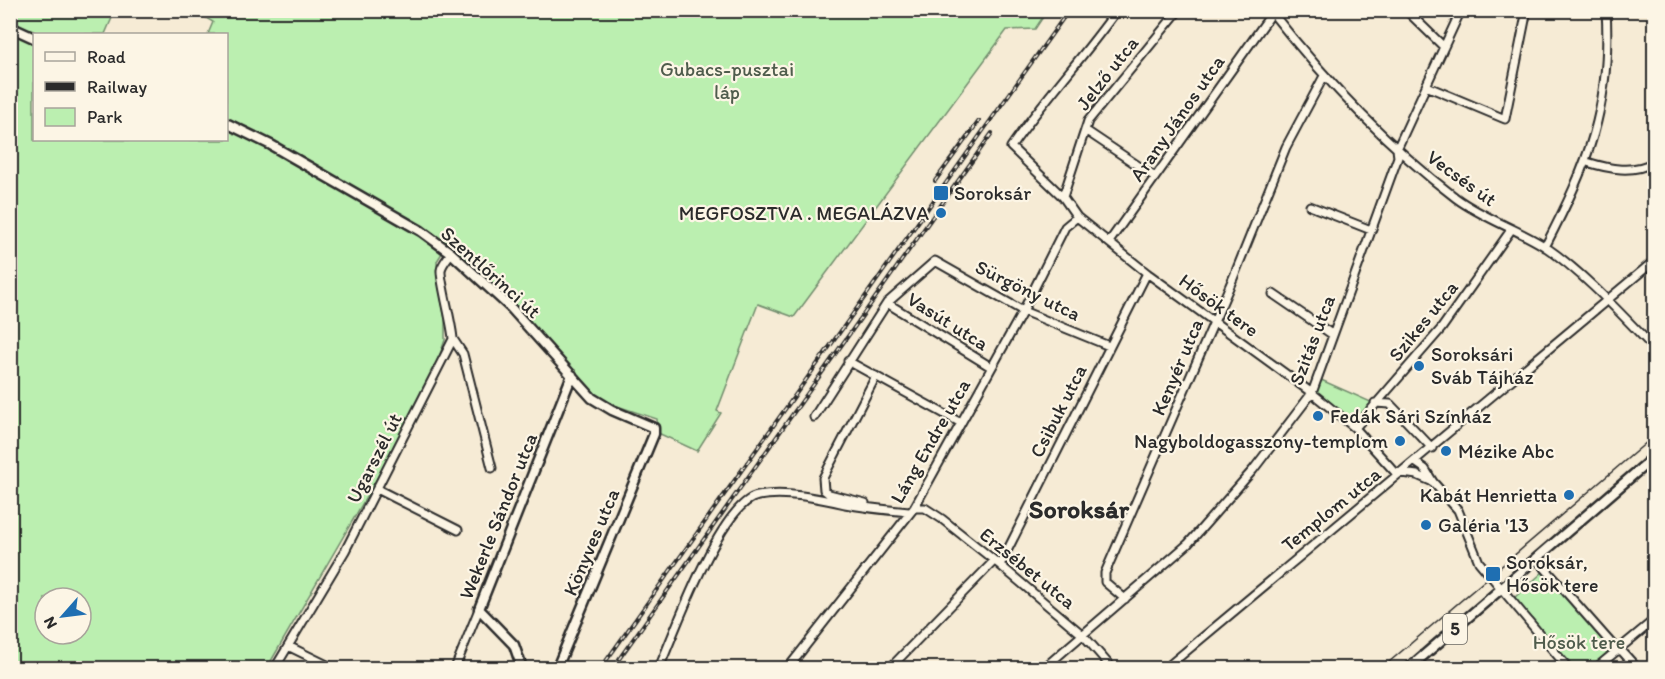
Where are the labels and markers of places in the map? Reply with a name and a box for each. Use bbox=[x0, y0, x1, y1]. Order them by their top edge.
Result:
place label: Soroksár bbox=[954, 181, 1031, 205]
marker: Soroksár bbox=[932, 184, 950, 202]
place label: MEGFOSZTVA . MEGALÁZVA bbox=[679, 201, 929, 225]
marker: MEGFOSZTVA . MEGALÁZVA bbox=[934, 206, 948, 220]
place label: Soroksári Sváb Tájház bbox=[1431, 342, 1534, 389]
marker: Soroksári Sváb Tájház bbox=[1412, 359, 1426, 373]
place label: Fedák Sári Színház bbox=[1330, 404, 1492, 428]
marker: Fedák Sári Színház bbox=[1311, 409, 1325, 423]
place label: Nagyboldogasszony-templom bbox=[1134, 429, 1388, 453]
marker: Nagyboldogasszony-templom bbox=[1393, 434, 1407, 448]
place label: Mézike Abc bbox=[1458, 439, 1554, 463]
marker: Mézike Abc bbox=[1439, 444, 1453, 458]
place label: Kabát Henrietta bbox=[1420, 483, 1557, 507]
marker: Kabát Henrietta bbox=[1562, 488, 1576, 502]
place label: Galéria '13 bbox=[1438, 513, 1529, 537]
marker: Galéria '13 bbox=[1419, 518, 1433, 532]
place label: Soroksár, Hősök tere bbox=[1506, 550, 1599, 597]
marker: Soroksár, Hősök tere bbox=[1484, 565, 1502, 583]

